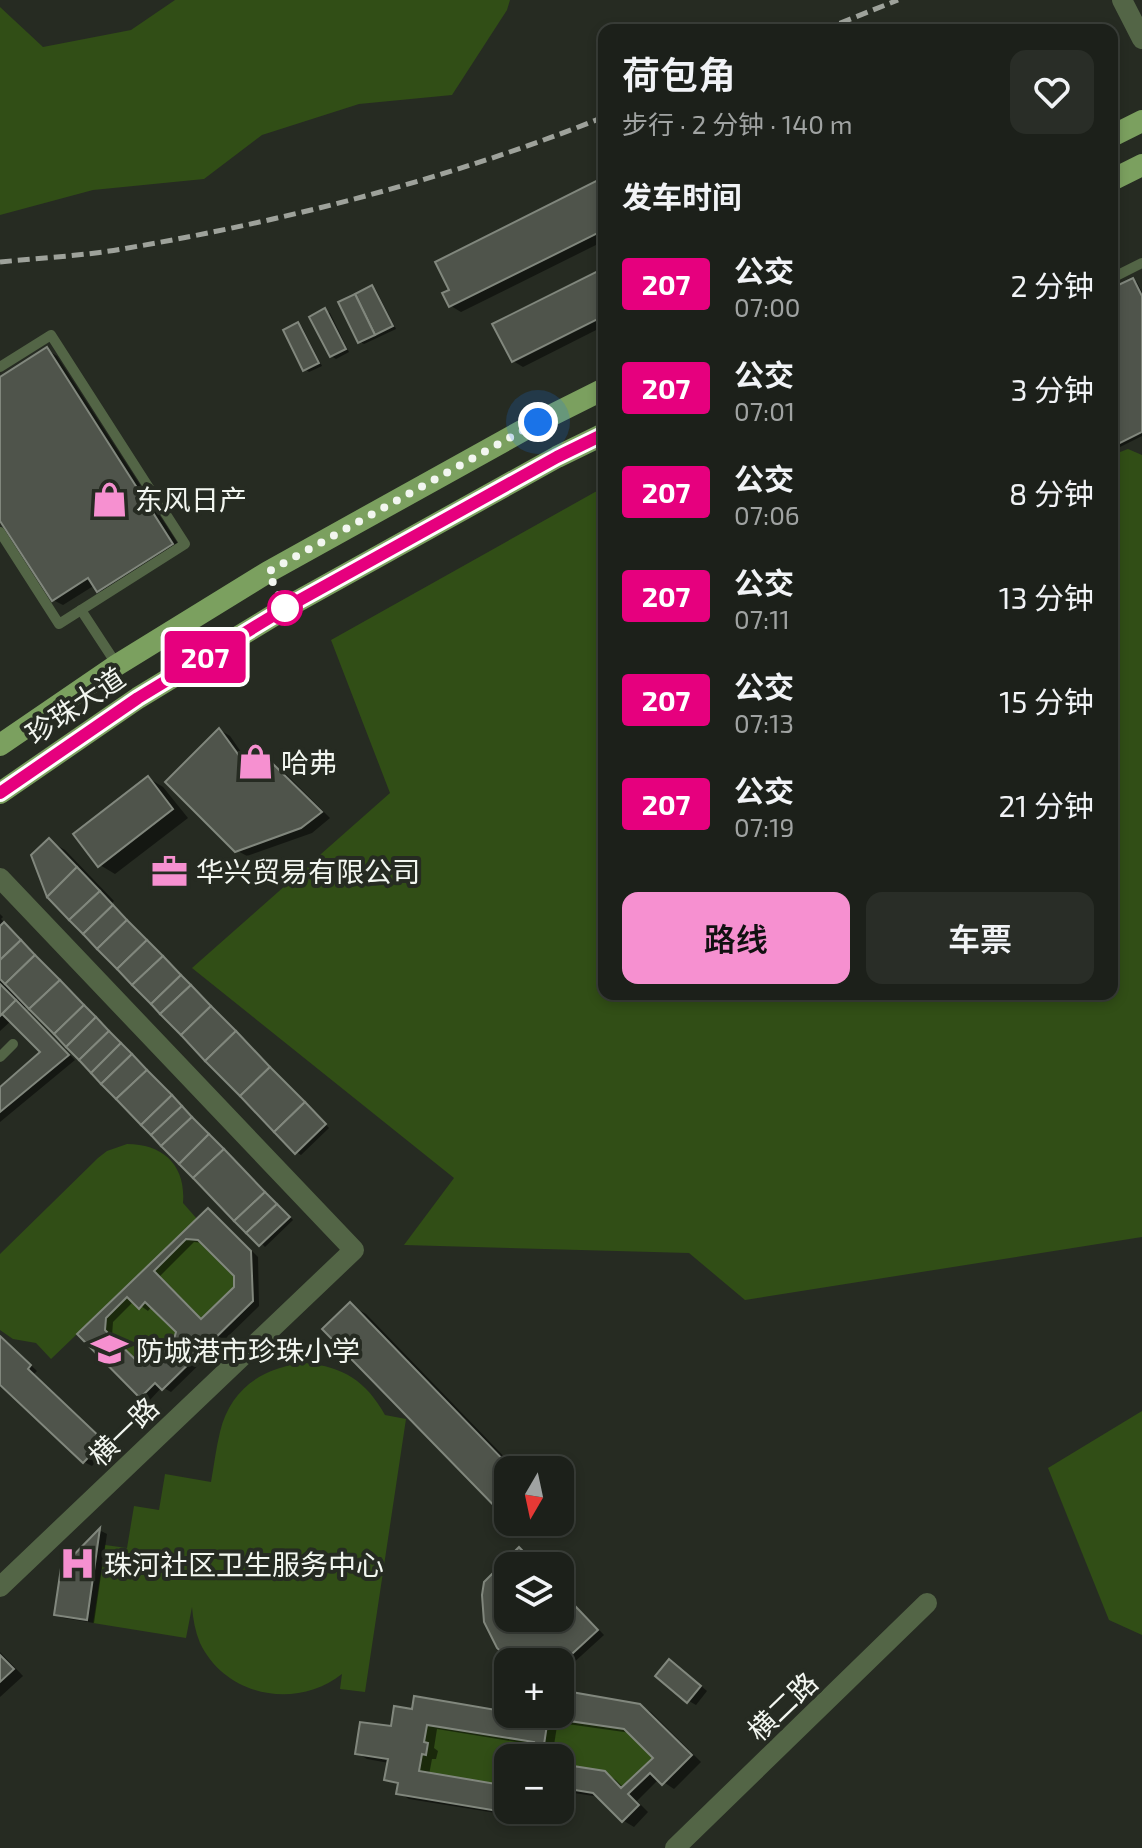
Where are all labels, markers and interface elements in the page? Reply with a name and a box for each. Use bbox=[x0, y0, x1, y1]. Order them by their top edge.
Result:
button: heart bbox=[1010, 50, 1094, 134]
text: 荷包角 bbox=[622, 51, 736, 97]
text: 步行 · 2 分钟 · 140 m bbox=[622, 108, 852, 139]
text: 发车时间 bbox=[622, 178, 742, 214]
text: 公交 bbox=[734, 252, 794, 288]
text: 207 bbox=[642, 267, 690, 301]
text: 2 分钟 bbox=[1010, 267, 1094, 303]
text: 07:00 bbox=[734, 291, 800, 322]
text: 公交 bbox=[734, 356, 794, 392]
text: 207 bbox=[642, 371, 690, 405]
text: 3 分钟 bbox=[1011, 371, 1094, 407]
text: 07:01 bbox=[734, 395, 795, 426]
your location bbox=[518, 402, 558, 442]
text: 公交 bbox=[734, 460, 794, 496]
text: 207 bbox=[642, 475, 690, 509]
text: 8 分钟 bbox=[1009, 475, 1094, 511]
shop icon: 东风日产 bbox=[90, 480, 128, 518]
place label: 东风日产 bbox=[135, 482, 247, 516]
text: 07:06 bbox=[734, 499, 800, 530]
text: 公交 bbox=[734, 564, 794, 600]
text: 207 bbox=[642, 579, 690, 613]
text: 13 分钟 bbox=[999, 579, 1094, 615]
unlabelled marker bbox=[268, 591, 302, 625]
text: 07:11 bbox=[734, 603, 790, 634]
line badge: 207 bbox=[159, 631, 251, 683]
text: 207 bbox=[181, 640, 229, 674]
street label: 珍珠大道 bbox=[19, 660, 131, 750]
text: 公交 bbox=[734, 668, 794, 704]
text: 207 bbox=[642, 683, 690, 717]
text: 15 分钟 bbox=[999, 683, 1094, 719]
text: 07:13 bbox=[734, 707, 794, 738]
shop icon: 哈弗 bbox=[236, 743, 274, 781]
place label: 哈弗 bbox=[281, 745, 337, 779]
text: 公交 bbox=[734, 772, 794, 808]
text: 207 bbox=[642, 787, 690, 821]
text: 21 分钟 bbox=[999, 787, 1094, 823]
text: 07:19 bbox=[734, 811, 794, 842]
office icon: 华兴贸易有限公司 bbox=[151, 852, 189, 890]
place label: 华兴贸易有限公司 bbox=[196, 854, 420, 888]
button: 路线 bbox=[622, 892, 850, 984]
button: 车票 bbox=[866, 892, 1094, 984]
school or university icon: 防城港市珍珠小学 bbox=[91, 1331, 129, 1369]
place label: 防城港市珍珠小学 bbox=[136, 1333, 360, 1367]
street label: 横一路 bbox=[81, 1390, 165, 1472]
north arrow bbox=[494, 1456, 574, 1536]
map controls bbox=[494, 1456, 574, 1824]
hospital icon: 珠河社区卫生服务中心 bbox=[59, 1545, 97, 1583]
place label: 珠河社区卫生服务中心 bbox=[104, 1547, 384, 1581]
button: layers bbox=[494, 1552, 574, 1632]
button: + bbox=[494, 1648, 574, 1728]
street label: 横二路 bbox=[740, 1665, 824, 1747]
button: − bbox=[494, 1744, 574, 1824]

